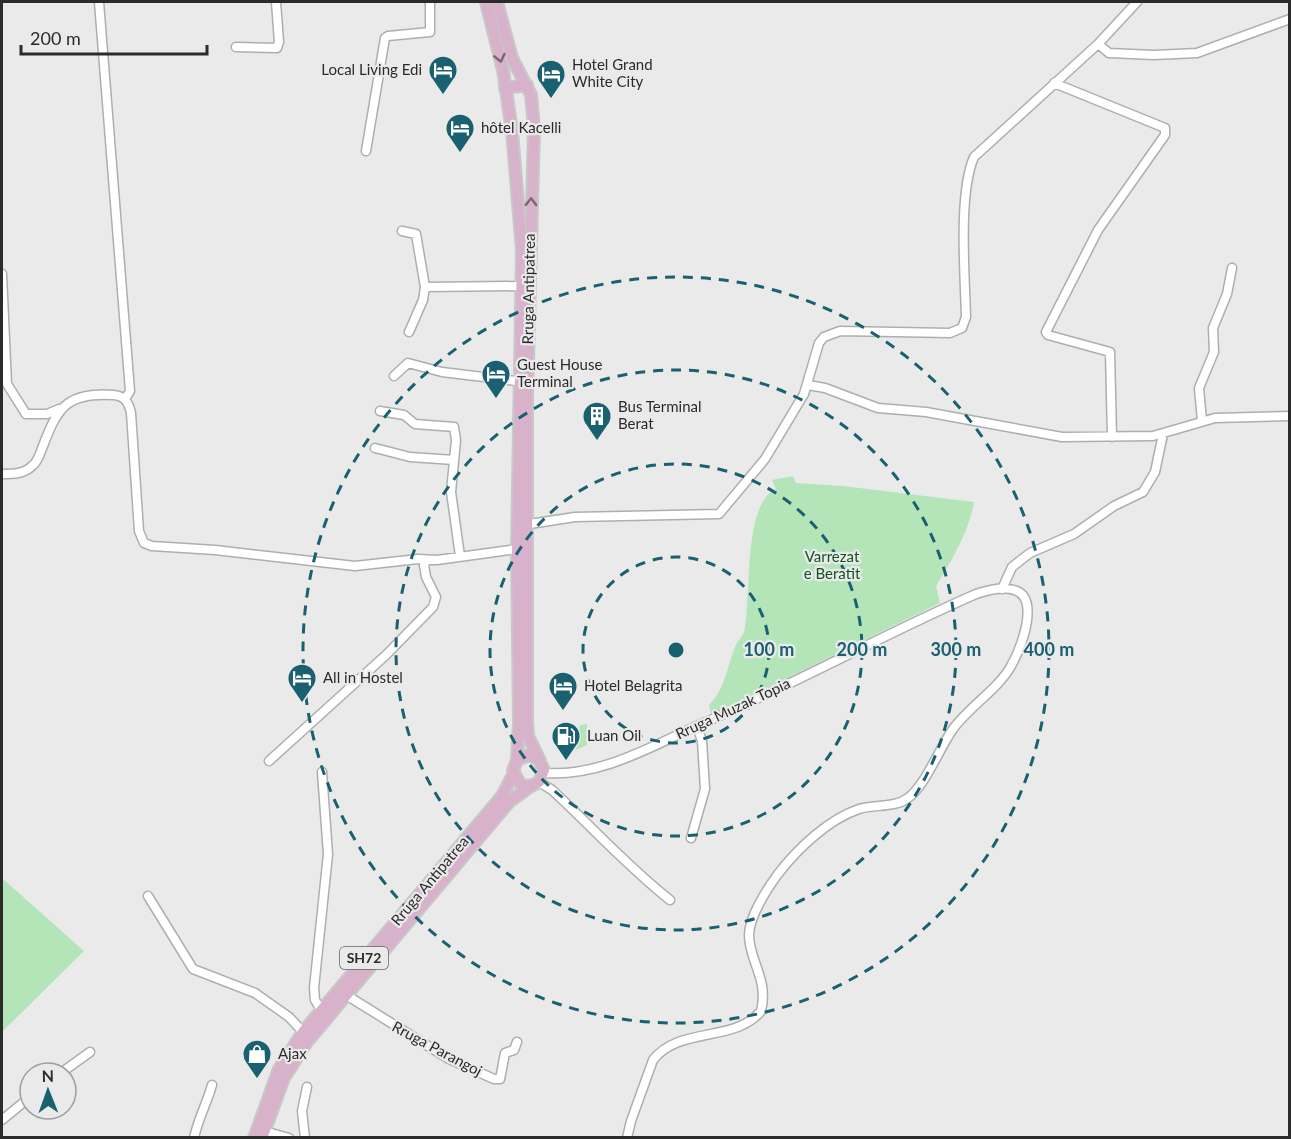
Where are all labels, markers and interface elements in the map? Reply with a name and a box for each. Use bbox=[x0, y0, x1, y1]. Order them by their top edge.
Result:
scale bar bbox=[21, 18, 207, 56]
text: 200 m bbox=[30, 27, 81, 49]
one-way arrow bbox=[492, 53, 505, 63]
hotel icon: Local Living Edi bbox=[427, 54, 459, 96]
place label: Hotel Grand White City bbox=[572, 55, 653, 90]
hotel icon: Hotel Grand White City bbox=[535, 58, 567, 100]
place label: Local Living Edi bbox=[321, 60, 422, 78]
hotel icon: hôtel Kacelli bbox=[444, 112, 476, 154]
place label: hôtel Kacelli bbox=[481, 118, 561, 136]
one-way arrow bbox=[525, 197, 537, 206]
street label: Rruga Antipatrea bbox=[518, 233, 538, 345]
place label: Guest House Terminal bbox=[517, 355, 602, 390]
hotel icon: Guest House Terminal bbox=[480, 358, 512, 400]
place label: Bus Terminal Berat bbox=[618, 397, 702, 432]
building icon: Bus Terminal Berat bbox=[581, 400, 613, 442]
park label: Varrezat e Beratit bbox=[804, 547, 861, 582]
text: 100 m bbox=[744, 638, 794, 660]
text: 200 m bbox=[837, 638, 887, 660]
text: 300 m bbox=[931, 638, 981, 660]
text: 400 m bbox=[1024, 638, 1074, 660]
centre of rings bbox=[666, 640, 686, 660]
hotel icon: All in Hostel bbox=[286, 662, 318, 704]
place label: All in Hostel bbox=[323, 668, 403, 686]
hotel icon: Hotel Belagrita bbox=[547, 670, 579, 712]
street label: Rruga Muzak Topia bbox=[672, 674, 793, 743]
place label: Hotel Belagrita bbox=[584, 676, 682, 694]
fuel station icon: Luan Oil bbox=[550, 720, 582, 762]
place label: Luan Oil bbox=[587, 726, 641, 744]
street label: Rruga Antipatrea bbox=[387, 832, 472, 929]
road number: SH72 bbox=[340, 947, 388, 969]
street label: Rruga Parangoj bbox=[389, 1017, 486, 1079]
shop icon: Ajax bbox=[241, 1038, 273, 1080]
place label: Ajax bbox=[278, 1044, 307, 1062]
north arrow bbox=[18, 1061, 78, 1121]
text: N bbox=[41, 1066, 54, 1085]

